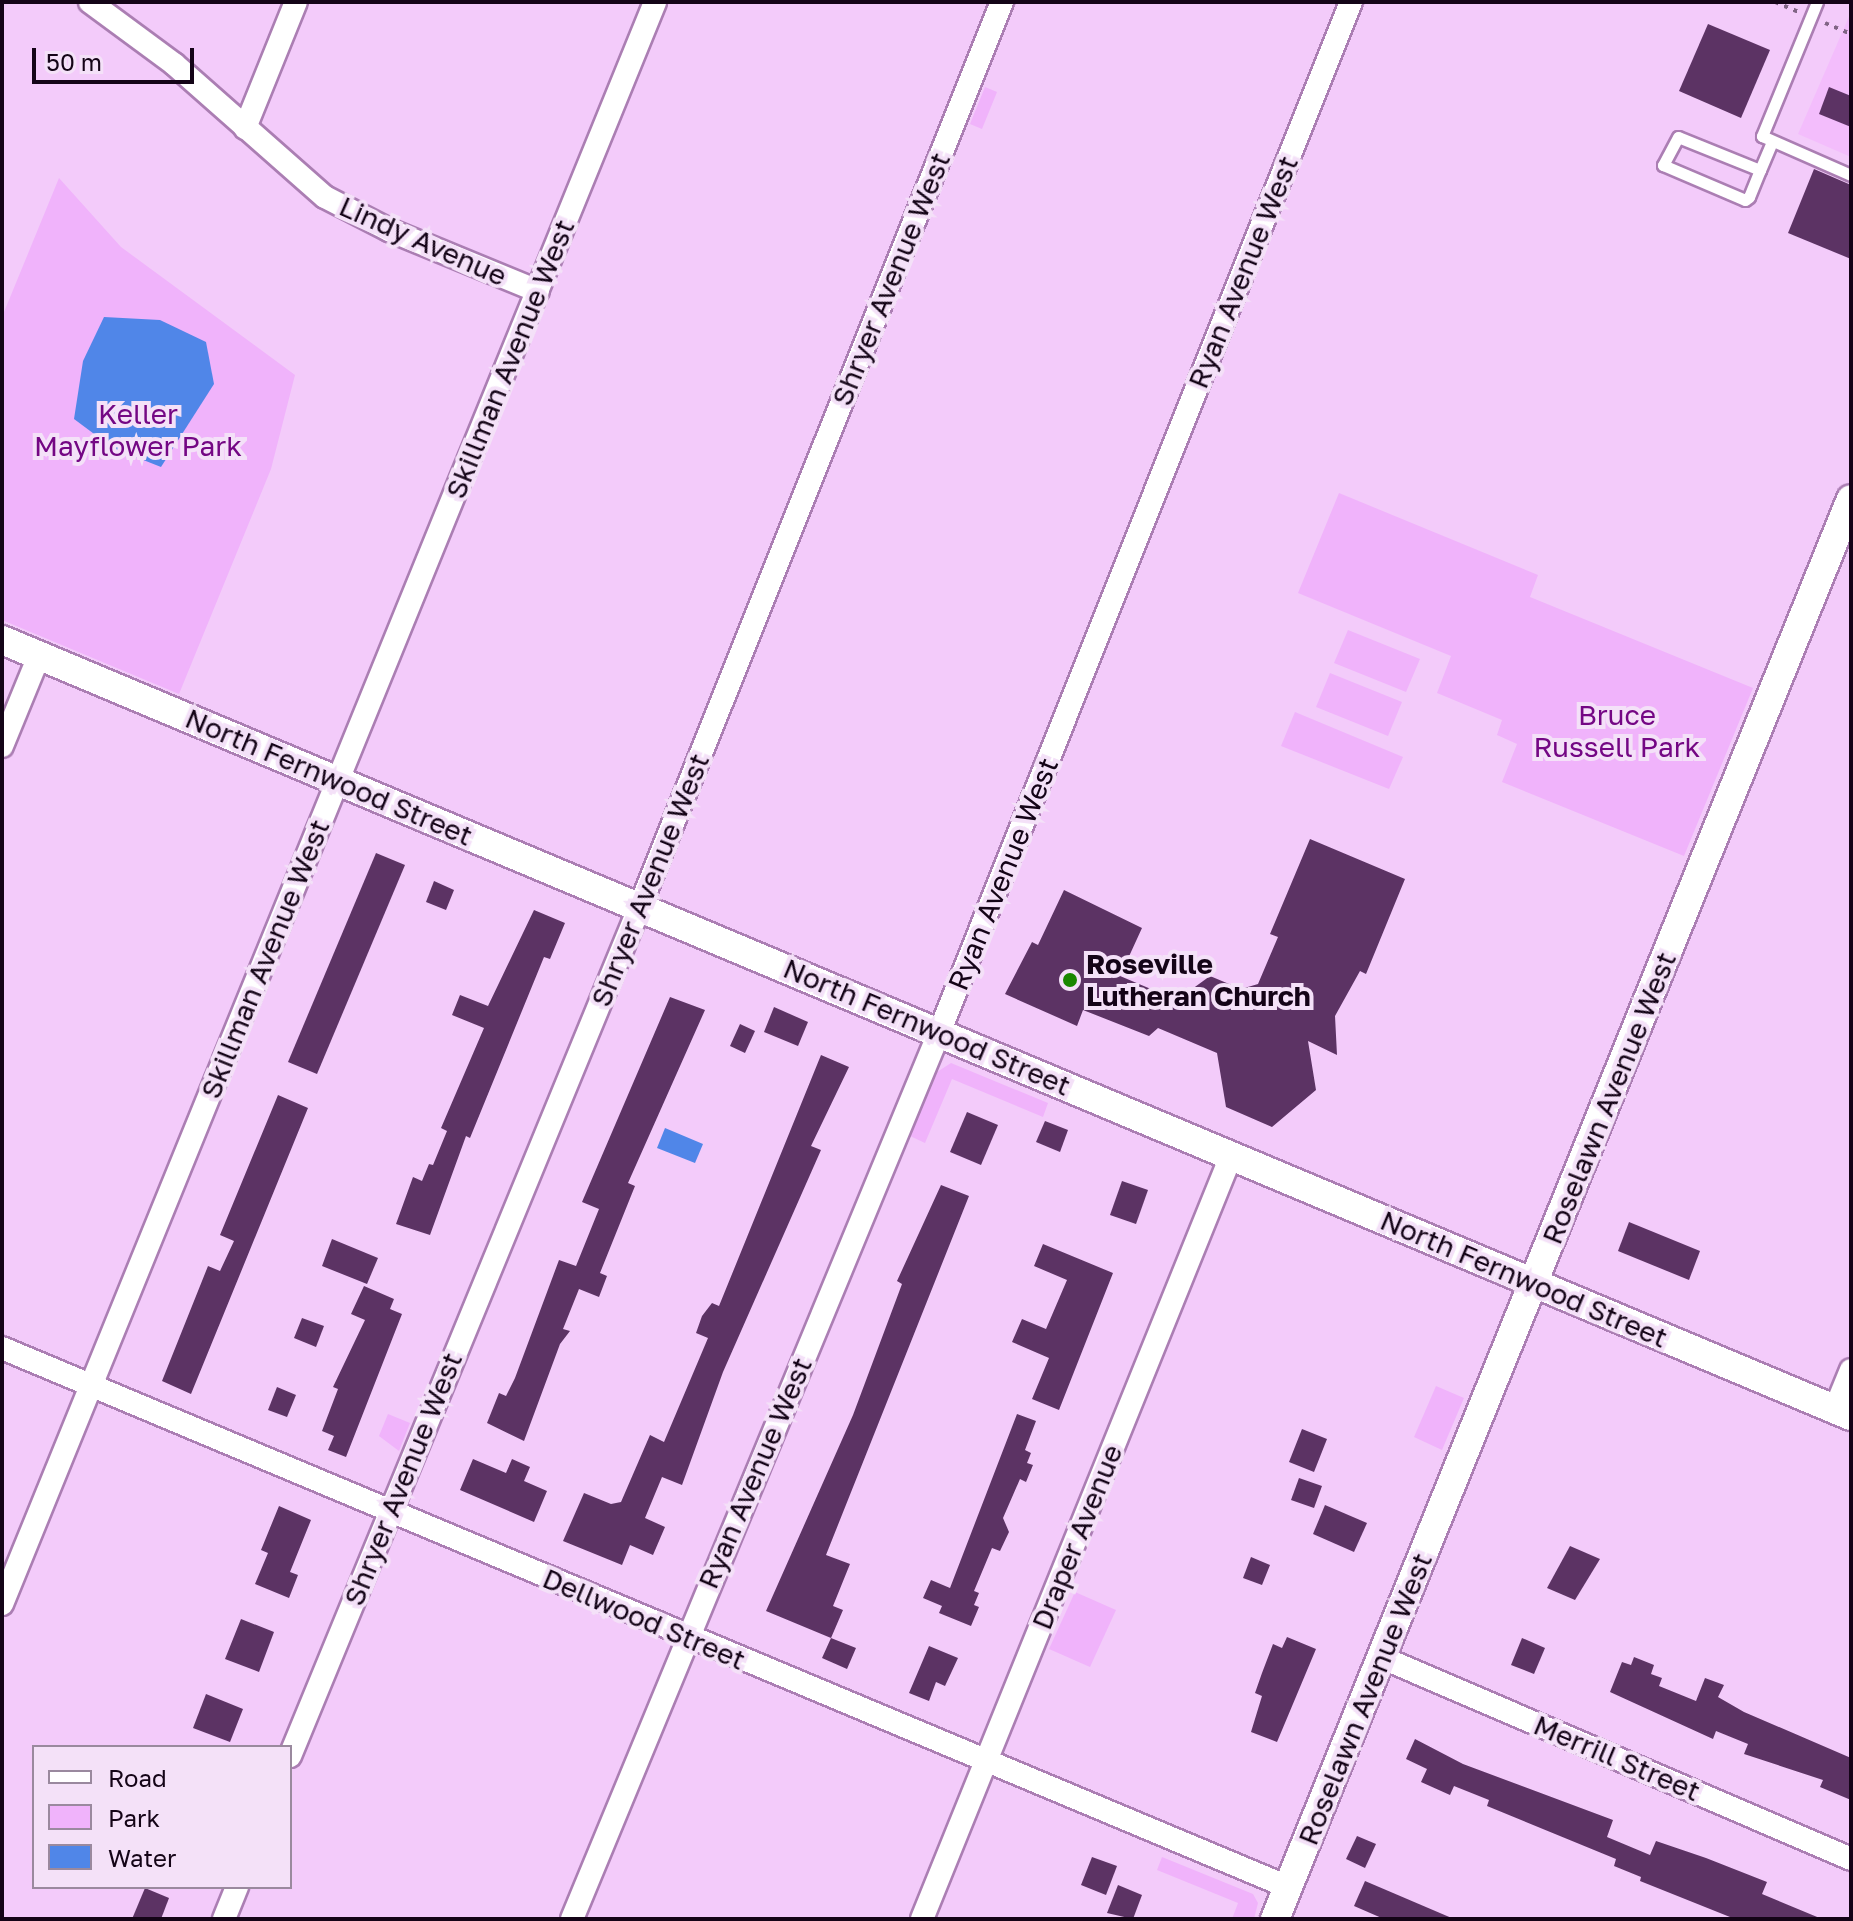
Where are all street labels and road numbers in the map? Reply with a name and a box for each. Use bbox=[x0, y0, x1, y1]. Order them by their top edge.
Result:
street label: Shryer Avenue West bbox=[825, 148, 957, 410]
street label: Ryan Avenue West bbox=[1181, 151, 1305, 393]
street label: Lindy Avenue bbox=[334, 189, 512, 293]
street label: Skillman Avenue West bbox=[439, 215, 581, 503]
street label: North Fernwood Street bbox=[180, 701, 478, 853]
street label: Shryer Avenue West bbox=[584, 749, 716, 1011]
street label: Ryan Avenue West bbox=[941, 753, 1065, 995]
street label: Skillman Avenue West bbox=[194, 815, 336, 1103]
street label: Roselawn Avenue West bbox=[1535, 947, 1683, 1249]
street label: North Fernwood Street bbox=[778, 951, 1076, 1103]
street label: North Fernwood Street bbox=[1375, 1203, 1673, 1355]
street label: Shryer Avenue West bbox=[337, 1348, 469, 1610]
street label: Ryan Avenue West bbox=[691, 1352, 819, 1594]
street label: Draper Avenue bbox=[1025, 1440, 1129, 1634]
street label: Roselawn Avenue West bbox=[1291, 1548, 1439, 1850]
street label: Dellwood Street bbox=[538, 1561, 750, 1677]
street label: Merrill Street bbox=[1529, 1708, 1705, 1808]

